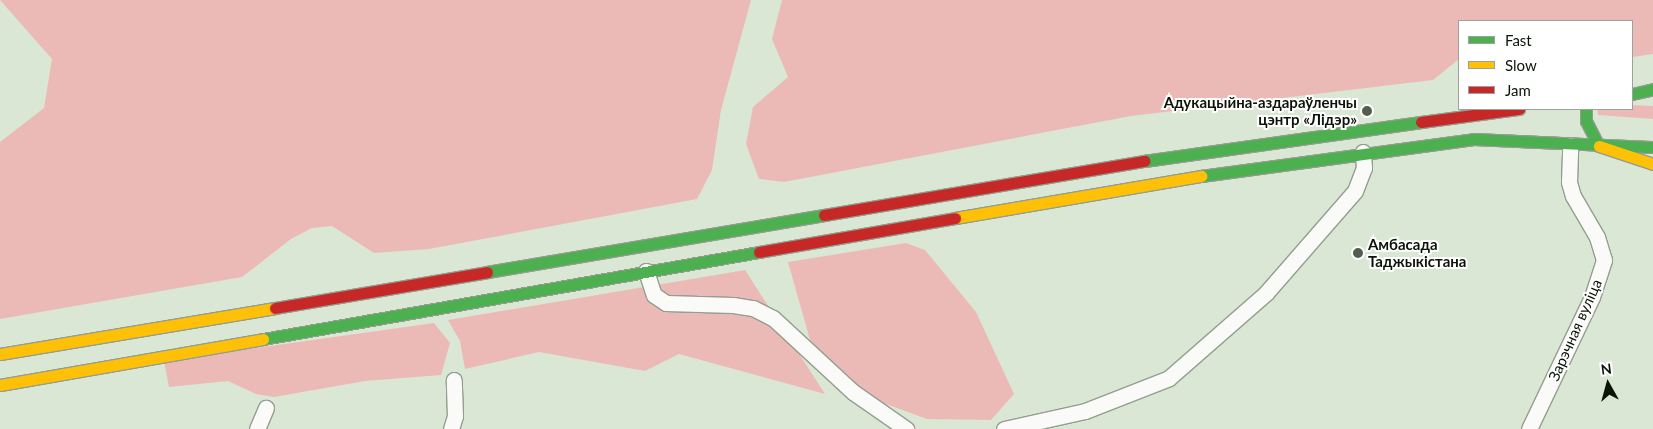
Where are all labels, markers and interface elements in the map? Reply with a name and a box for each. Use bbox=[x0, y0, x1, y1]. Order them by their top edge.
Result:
legend bbox=[1458, 20, 1633, 110]
text: Fast bbox=[1505, 31, 1532, 49]
text: Slow bbox=[1505, 56, 1537, 74]
text: Jam bbox=[1505, 81, 1531, 99]
place label: Адукацыйна-аздараўленчы цэнтр «Лідэр» bbox=[1164, 93, 1357, 128]
marker: Адукацыйна-аздараўленчы цэнтр «Лідэр» bbox=[1361, 105, 1373, 117]
place label: Амбасада Таджыкістана bbox=[1368, 235, 1466, 270]
marker: Амбасада Таджыкістана bbox=[1352, 247, 1364, 259]
street label: Зарэчная вуліца bbox=[1545, 276, 1605, 384]
north arrow bbox=[1583, 359, 1633, 409]
text: N bbox=[1600, 360, 1612, 378]

